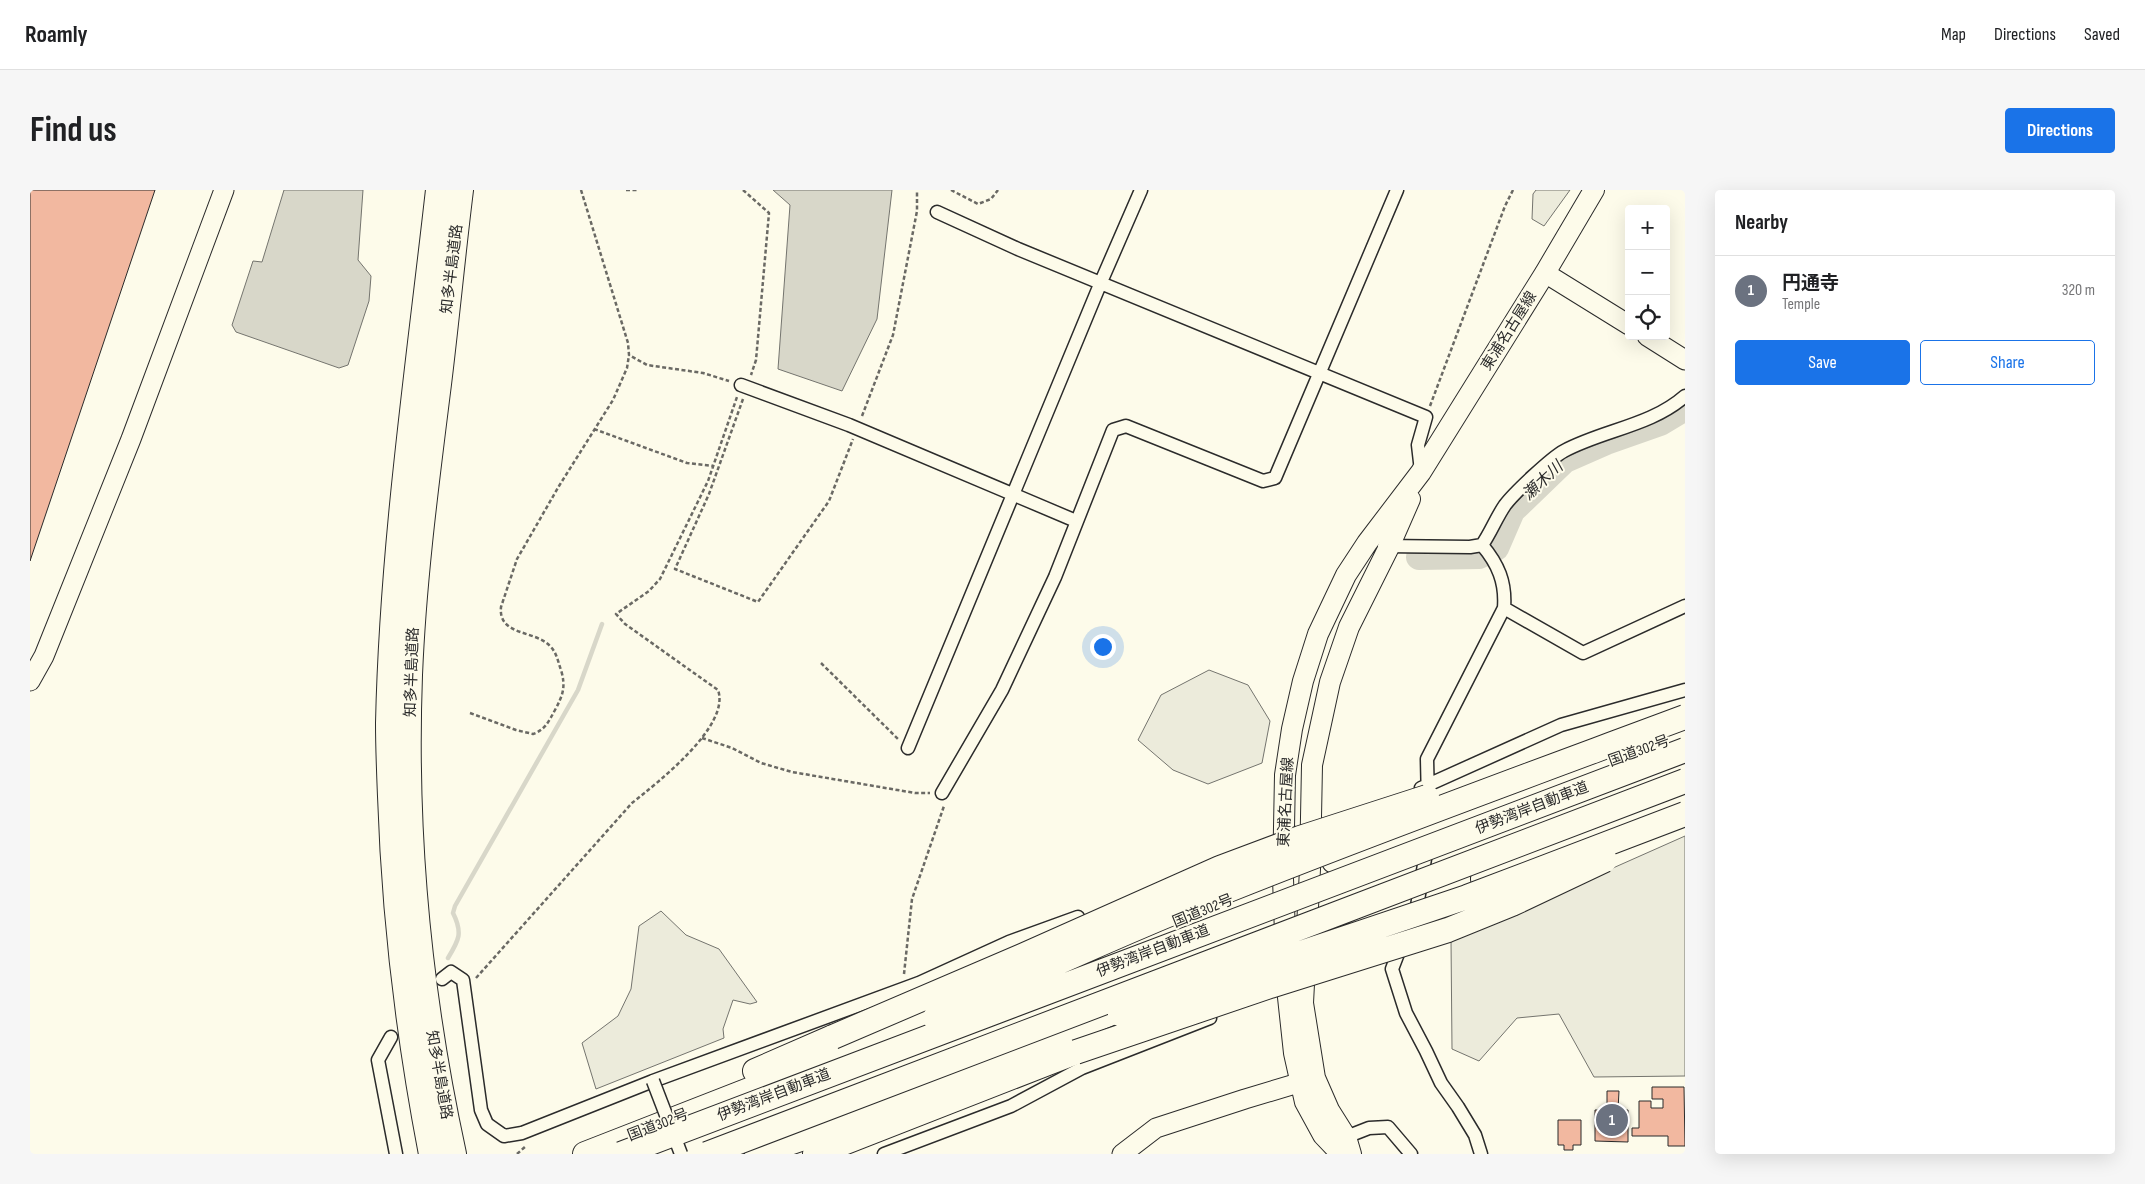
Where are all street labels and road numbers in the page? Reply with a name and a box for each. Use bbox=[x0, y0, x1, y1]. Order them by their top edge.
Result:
street label: 知多半島道路 bbox=[437, 223, 467, 315]
street label: 東浦名古屋線 bbox=[1477, 288, 1541, 374]
street label: 知多半島道路 bbox=[401, 627, 423, 717]
street label: 国道302号 bbox=[1606, 731, 1672, 771]
street label: 東浦名古屋線 bbox=[1274, 757, 1298, 847]
street label: 伊勢湾岸自動車道 bbox=[1473, 778, 1591, 838]
street label: 国道302号 bbox=[1170, 890, 1236, 932]
street label: 伊勢湾岸自動車道 bbox=[1094, 921, 1212, 981]
street label: 知多半島道路 bbox=[422, 1029, 456, 1121]
street label: 伊勢湾岸自動車道 bbox=[715, 1065, 833, 1125]
street label: 国道302号 bbox=[625, 1105, 691, 1145]

